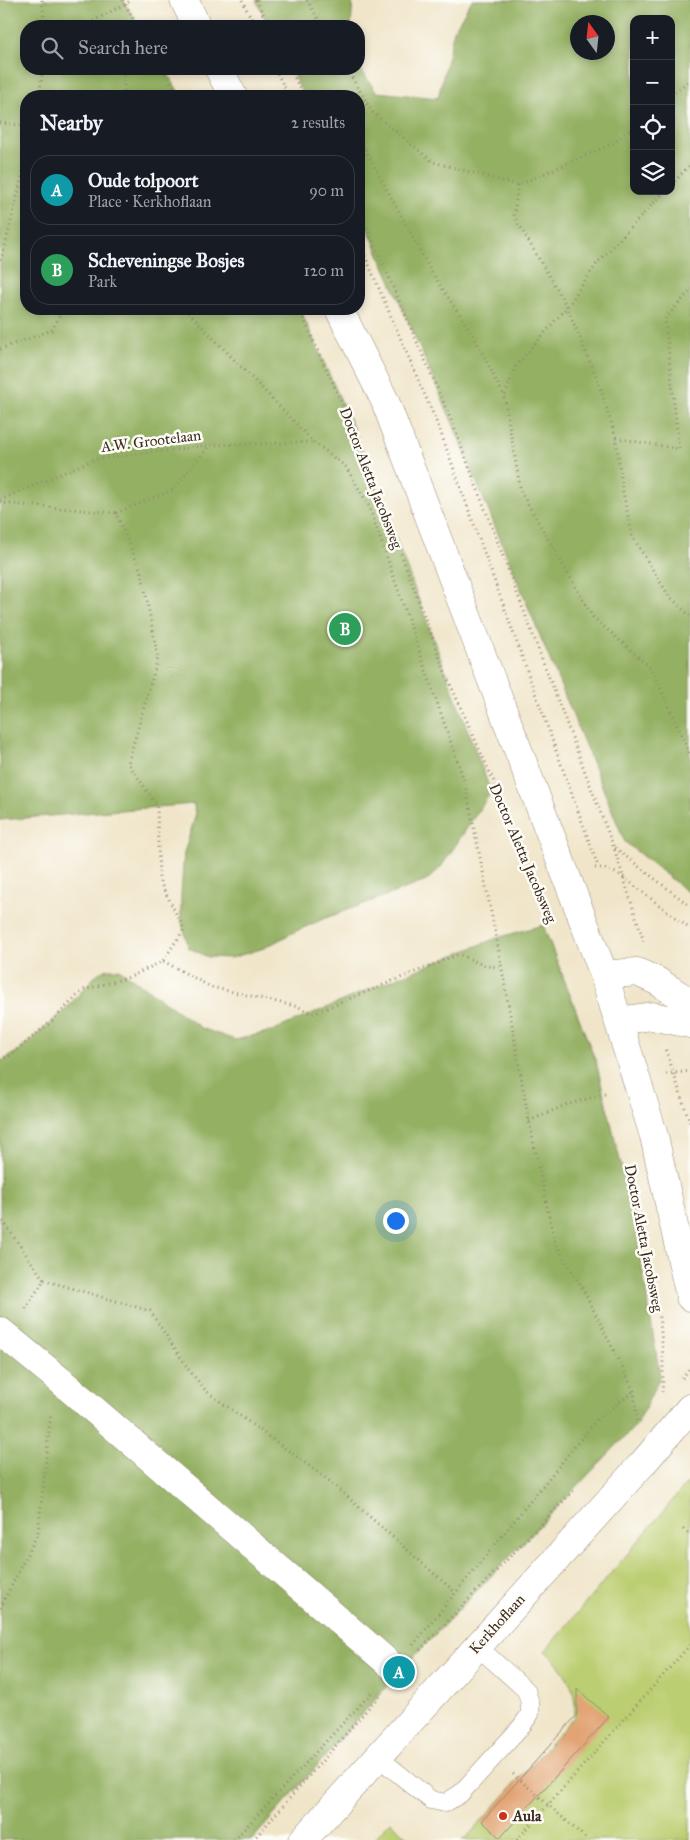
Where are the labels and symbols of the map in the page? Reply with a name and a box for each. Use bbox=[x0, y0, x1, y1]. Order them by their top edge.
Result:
north arrow bbox=[570, 15, 615, 60]
street label: Doctor Aletta Jacobsweg bbox=[335, 405, 407, 552]
street label: A.W. Grootelaan bbox=[99, 426, 202, 456]
pin: B bbox=[329, 610, 361, 648]
street label: Doctor Aletta Jacobsweg bbox=[485, 780, 561, 927]
street label: Doctor Aletta Jacobsweg bbox=[620, 1163, 667, 1314]
your location bbox=[383, 1208, 409, 1234]
street label: Kerkhoflaan bbox=[465, 1590, 529, 1658]
pin: A bbox=[383, 1653, 415, 1691]
place label: Aula bbox=[512, 1807, 542, 1825]
marker: Aula bbox=[497, 1810, 509, 1822]

